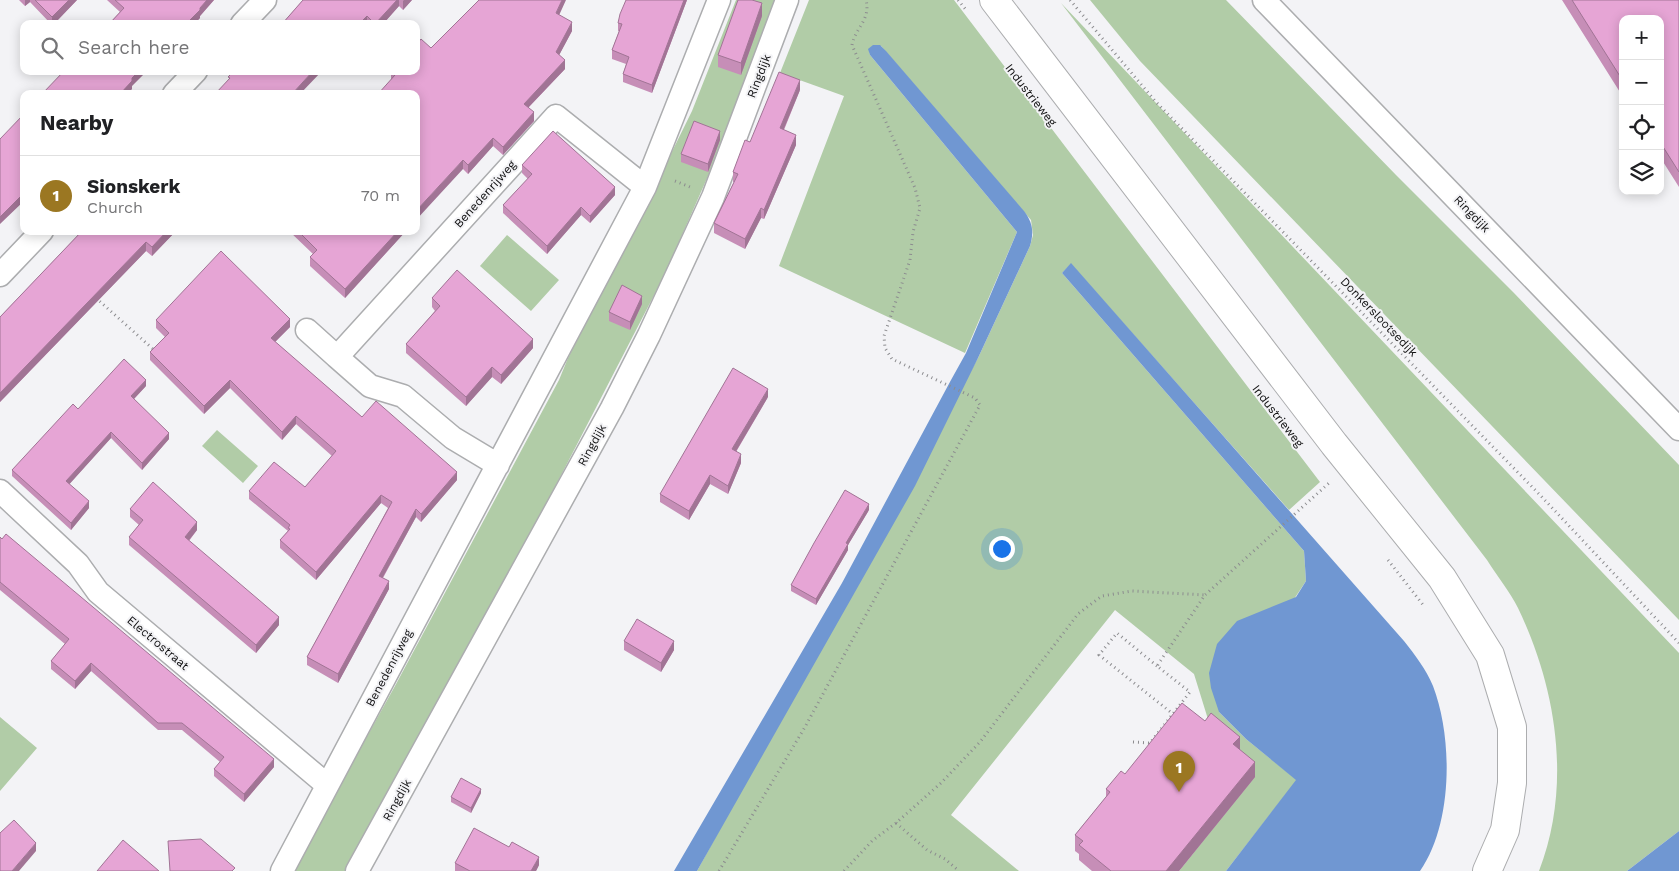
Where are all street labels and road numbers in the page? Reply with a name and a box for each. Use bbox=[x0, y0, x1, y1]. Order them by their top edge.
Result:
street label: Ringdijk bbox=[744, 52, 774, 100]
street label: Industrieweg bbox=[1002, 61, 1060, 129]
street label: Benedenrijweg bbox=[451, 157, 519, 230]
street label: Ringdijk bbox=[1451, 193, 1493, 235]
street label: Donkerslootsedijk bbox=[1338, 274, 1421, 360]
street label: Industrieweg bbox=[1249, 382, 1307, 450]
street label: Ringdijk bbox=[575, 421, 609, 468]
street label: Electrostraat bbox=[124, 613, 192, 673]
street label: Benedenrijweg bbox=[363, 626, 416, 709]
street label: Ringdijk bbox=[380, 776, 414, 823]

